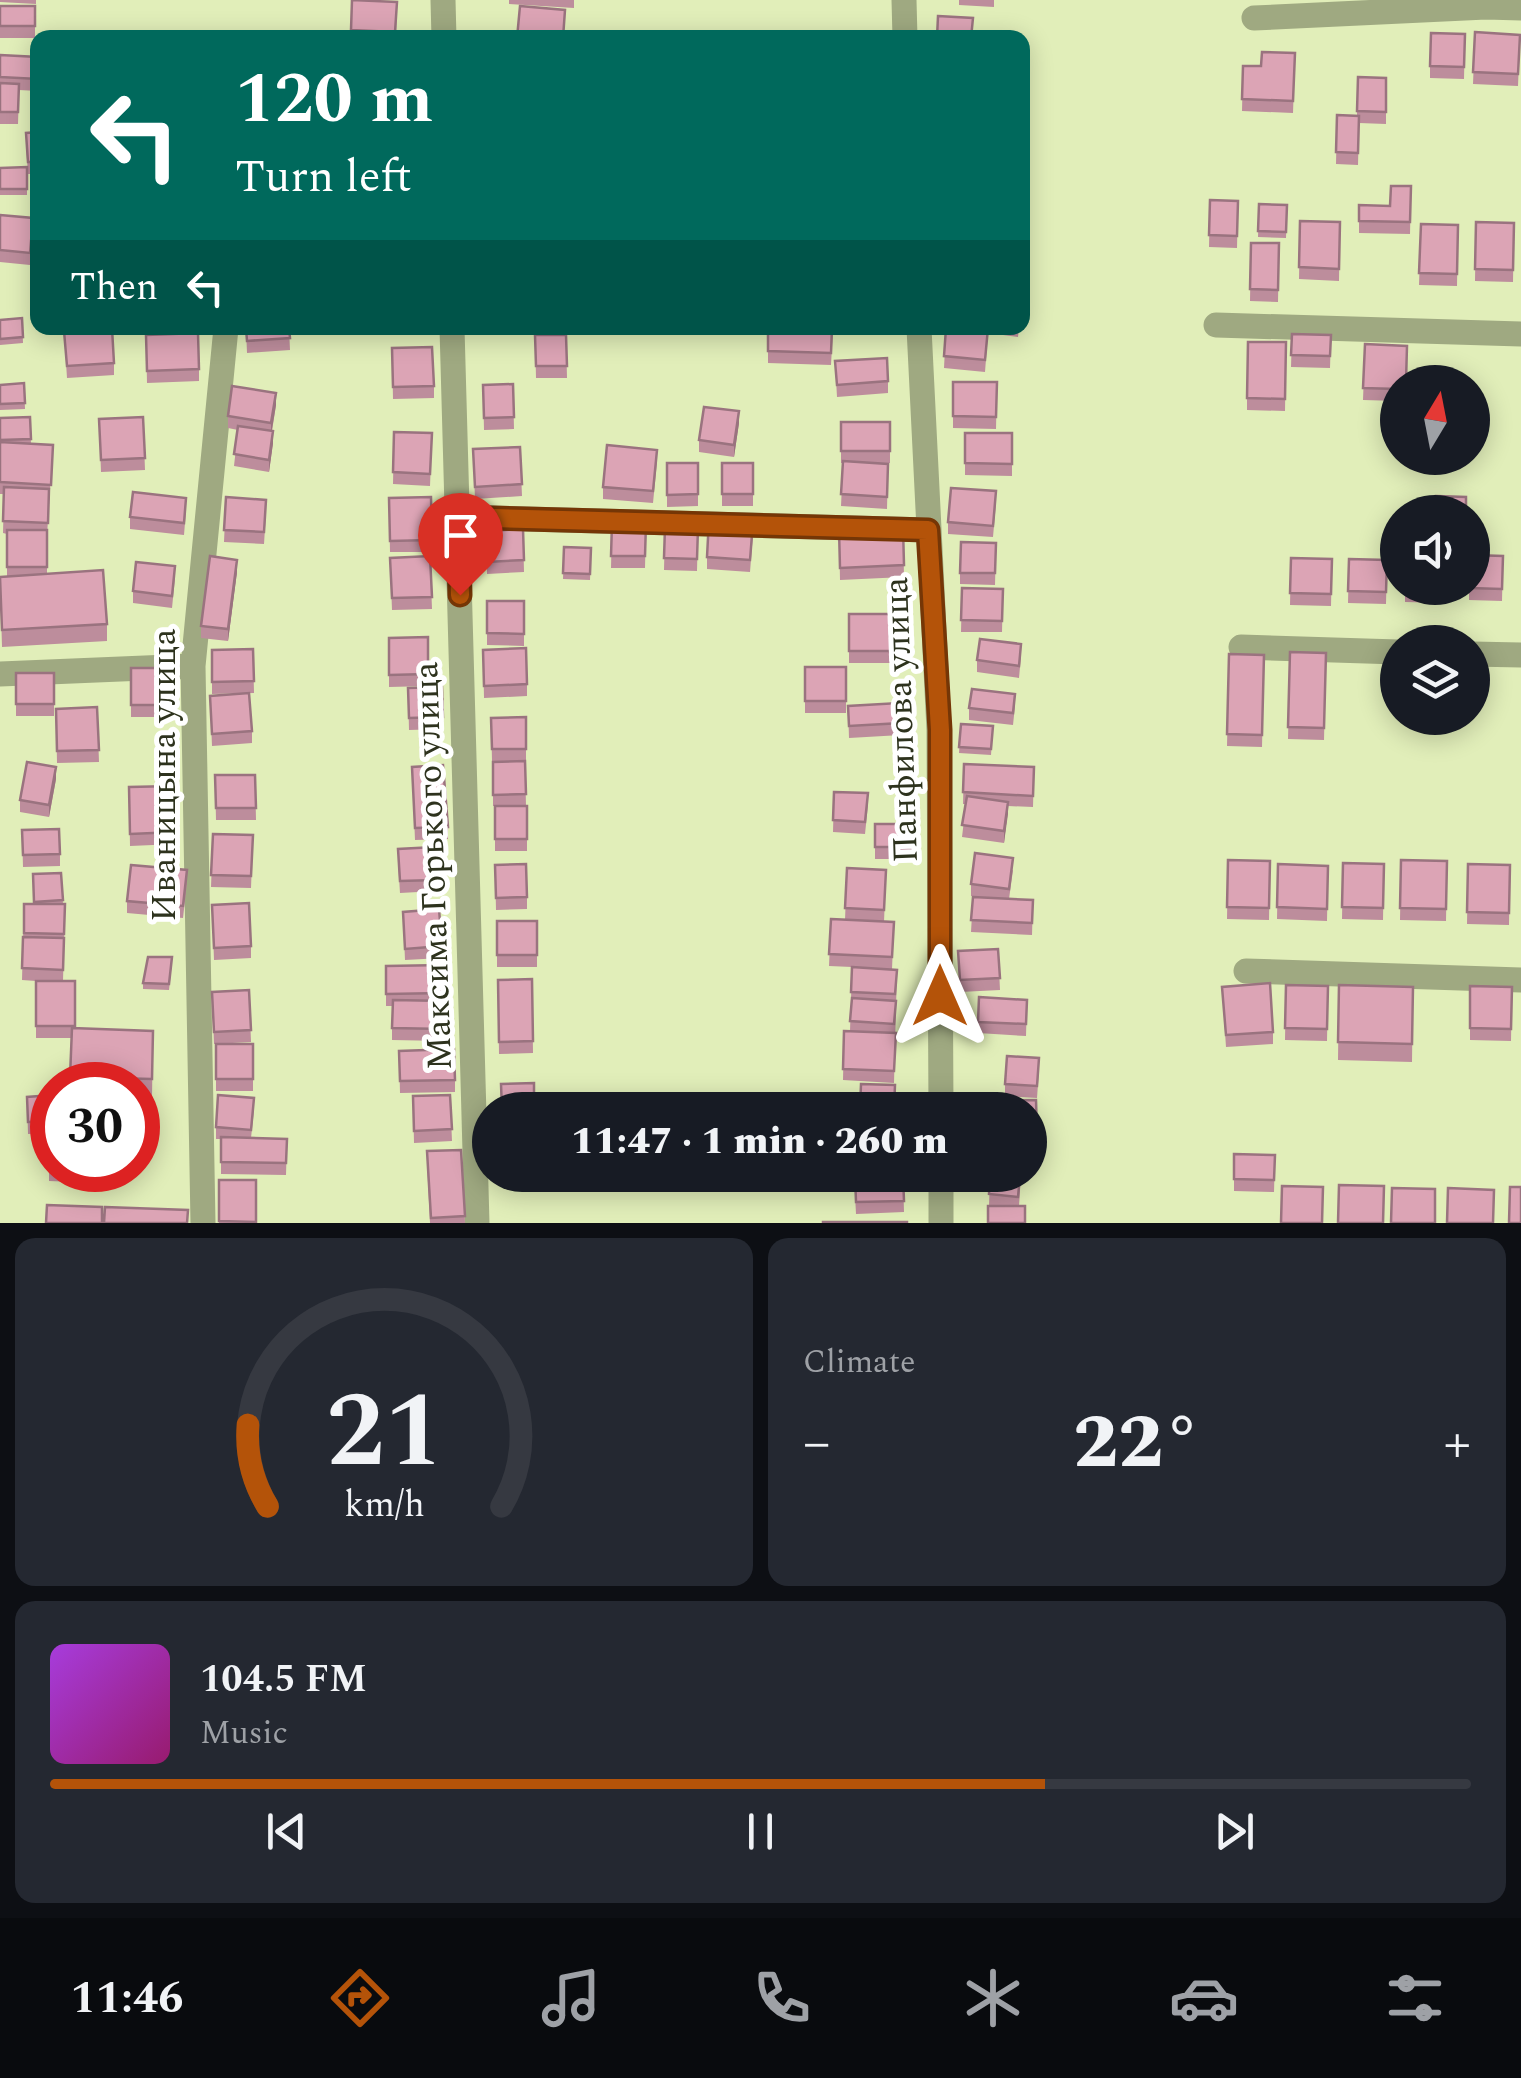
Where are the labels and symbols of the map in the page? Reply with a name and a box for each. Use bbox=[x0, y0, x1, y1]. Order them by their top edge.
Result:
north arrow bbox=[1380, 365, 1490, 475]
pin bbox=[418, 493, 503, 596]
street label: Панфилова улица bbox=[870, 576, 933, 864]
street label: Иваницына улица bbox=[138, 628, 191, 922]
street label: Максима Горького улица bbox=[400, 661, 467, 1071]
position arrow bbox=[888, 944, 992, 1048]
speed limit sign: 30 bbox=[30, 1062, 160, 1192]

